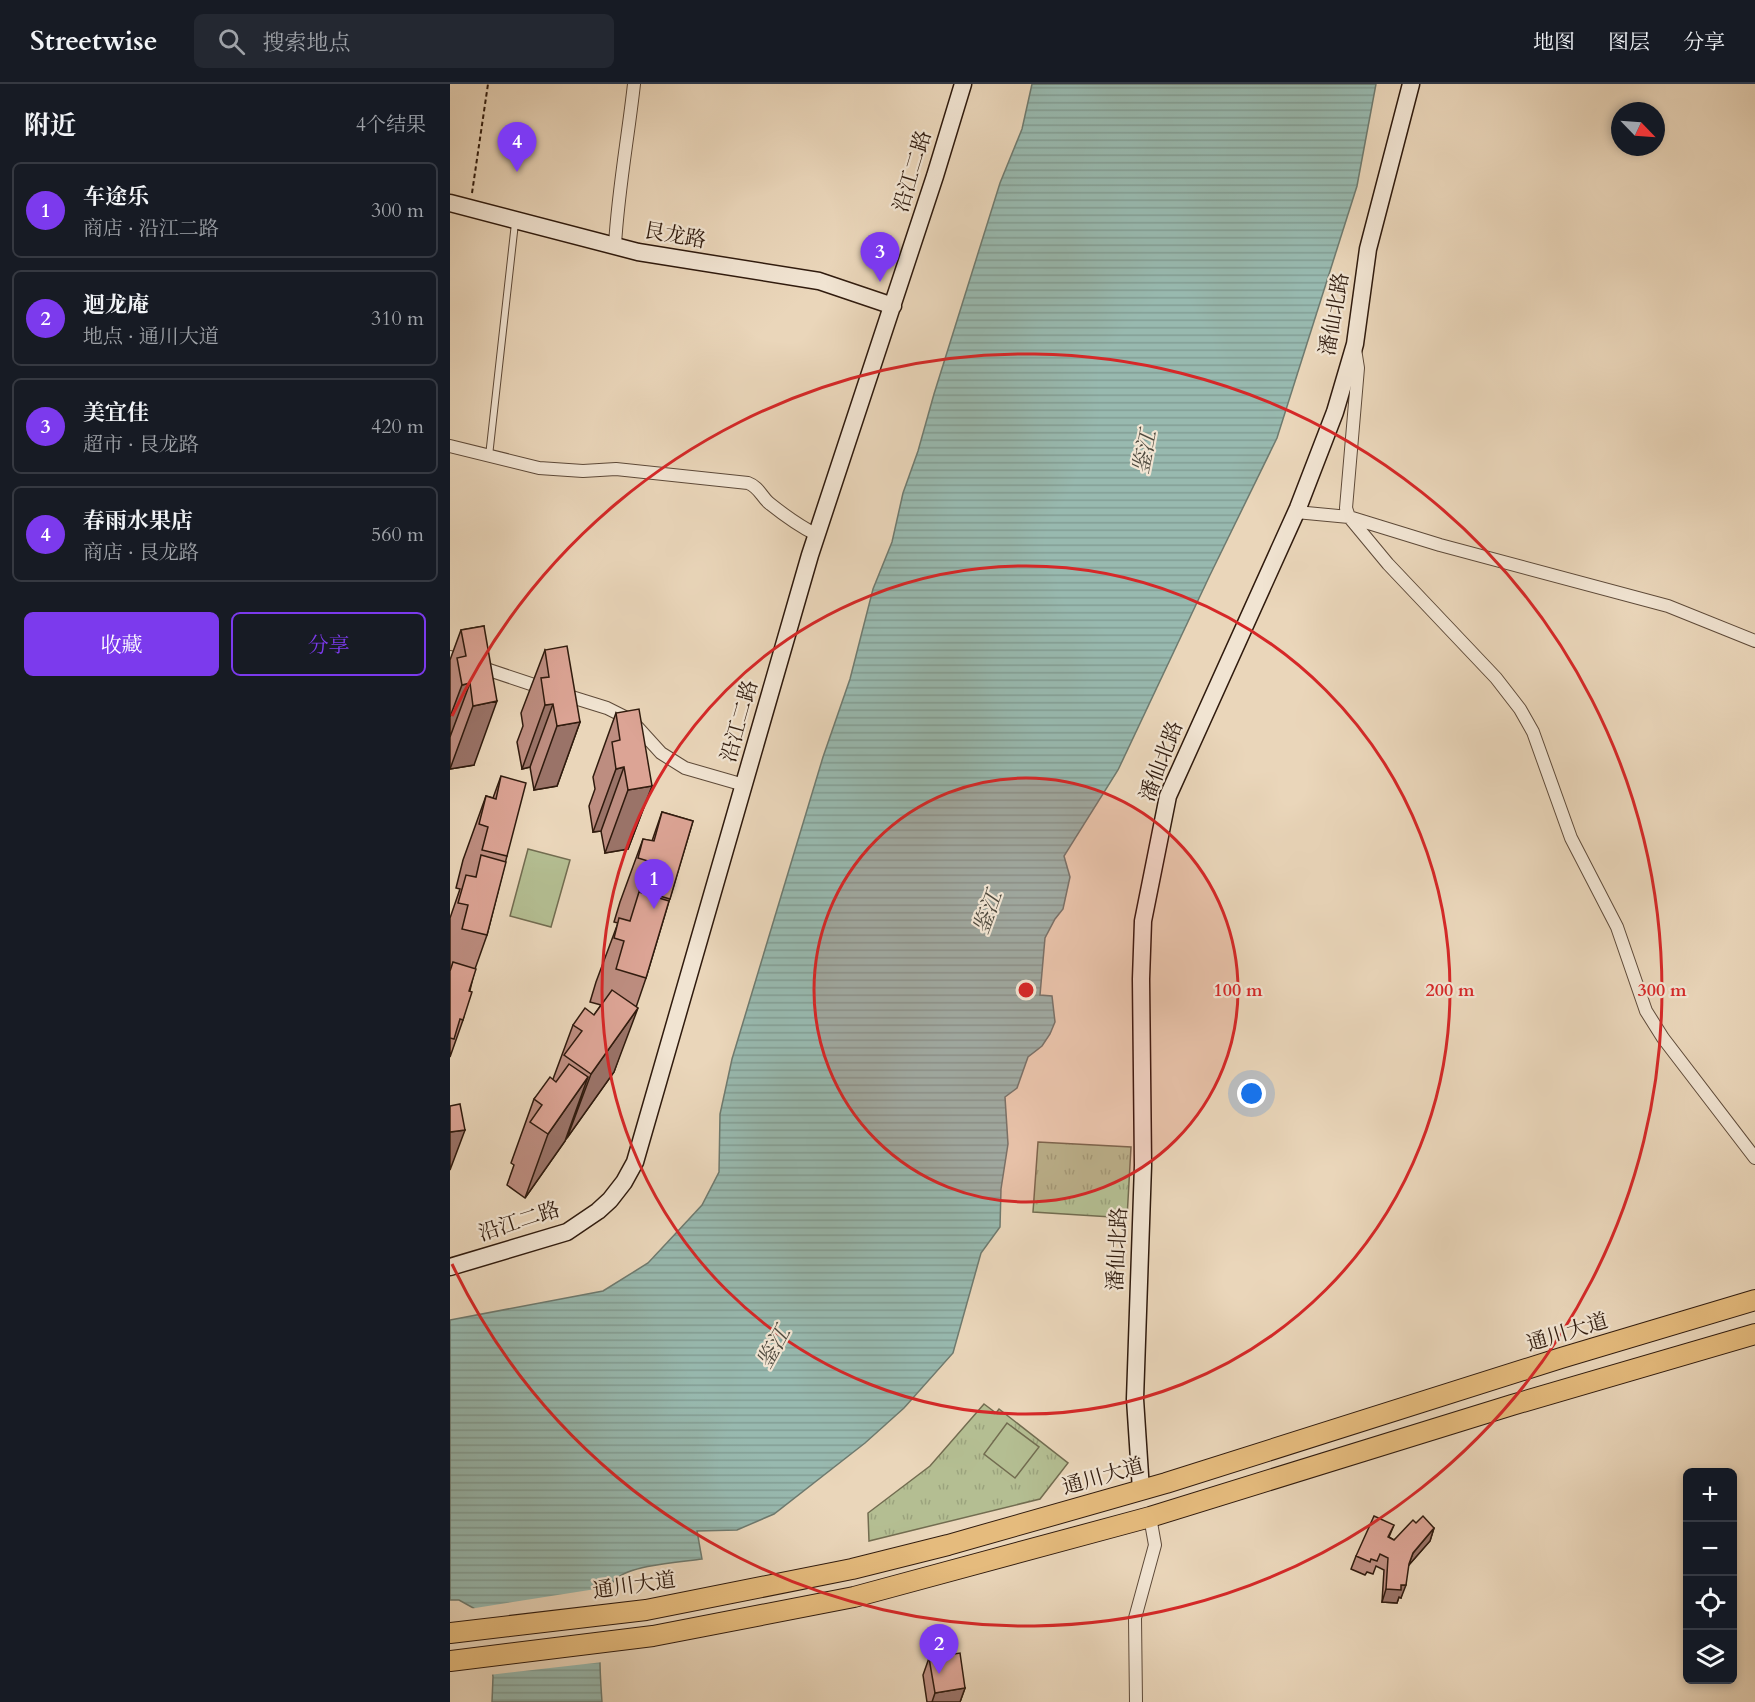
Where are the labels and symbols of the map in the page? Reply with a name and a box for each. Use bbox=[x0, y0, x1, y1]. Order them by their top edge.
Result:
north arrow bbox=[1611, 102, 1665, 156]
pin: 4 bbox=[498, 122, 536, 172]
street label: 沿江二路 bbox=[886, 127, 939, 216]
street label: 艮龙路 bbox=[641, 216, 708, 255]
pin: 3 bbox=[860, 232, 900, 282]
street label: 潘仙北路 bbox=[1313, 270, 1356, 358]
water label: 鉴江 bbox=[1126, 425, 1164, 477]
street label: 沿江二路 bbox=[714, 677, 765, 766]
street label: 潘仙北路 bbox=[1133, 717, 1190, 806]
pin: 1 bbox=[634, 860, 674, 909]
water label: 鉴江 bbox=[966, 884, 1011, 938]
text: 100 m bbox=[1213, 978, 1263, 1003]
text: 200 m bbox=[1425, 978, 1475, 1003]
text: 300 m bbox=[1637, 978, 1687, 1003]
centre of rings bbox=[1016, 980, 1036, 1000]
your location bbox=[1237, 1079, 1266, 1108]
street label: 沿江二路 bbox=[475, 1195, 564, 1248]
street label: 潘仙北路 bbox=[1101, 1206, 1134, 1292]
street label: 通川大道 bbox=[1523, 1306, 1612, 1359]
water label: 鉴江 bbox=[750, 1318, 799, 1374]
street label: 通川大道 bbox=[1059, 1451, 1148, 1502]
street label: 通川大道 bbox=[590, 1565, 678, 1606]
pin: 2 bbox=[920, 1624, 958, 1674]

